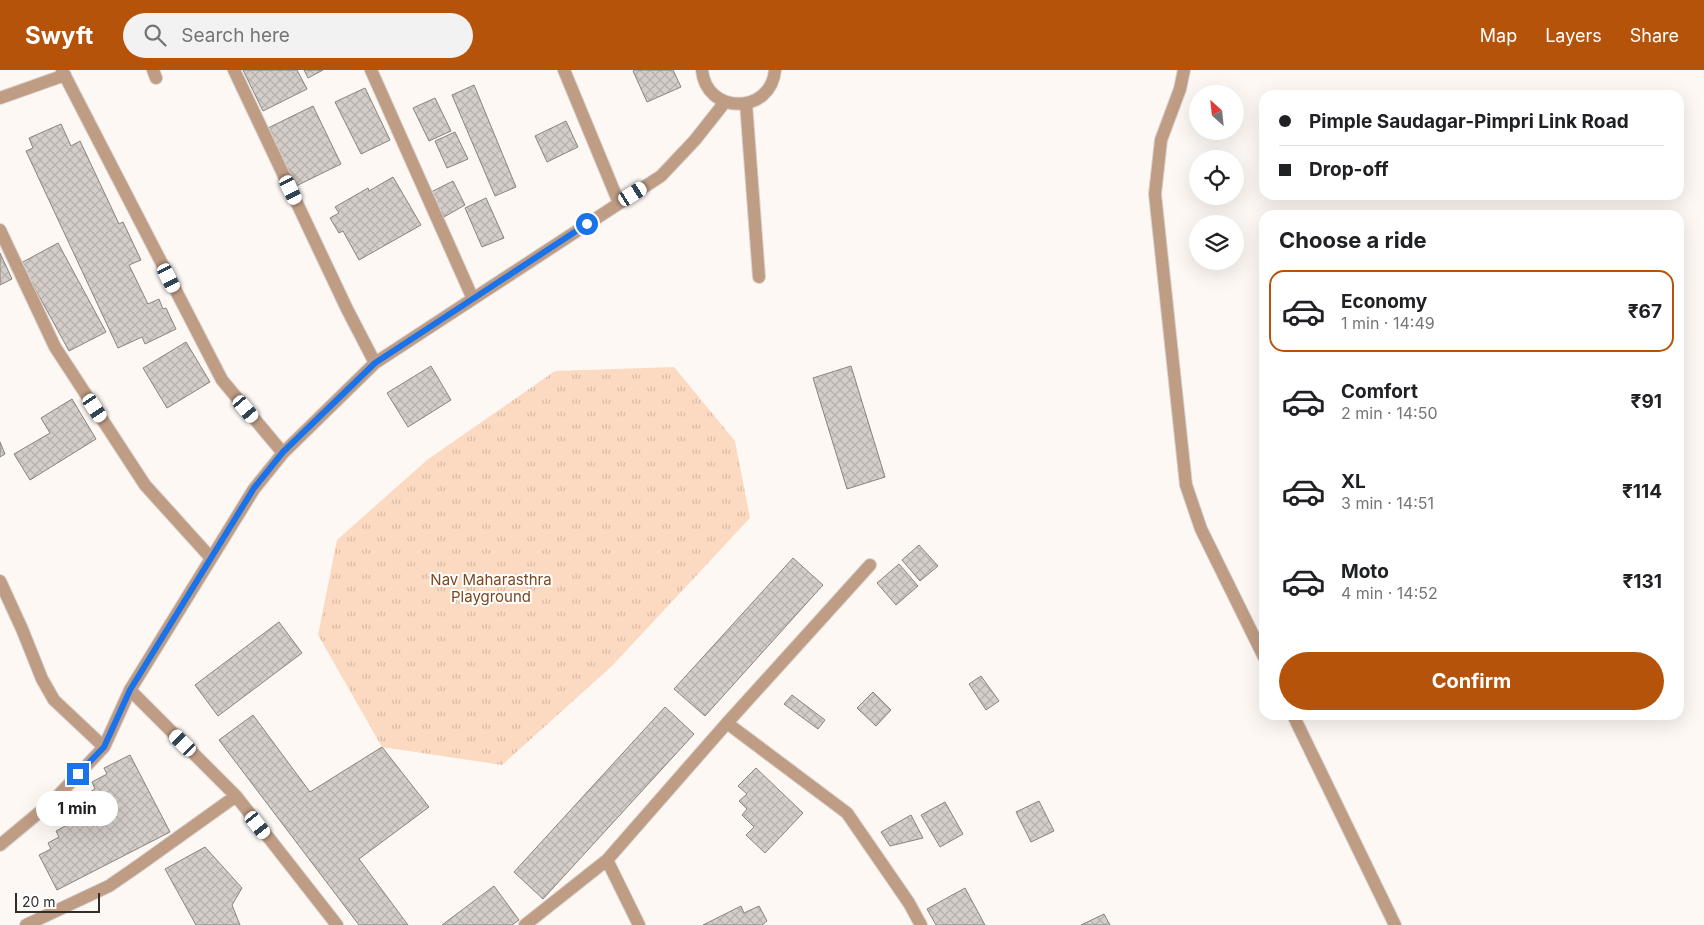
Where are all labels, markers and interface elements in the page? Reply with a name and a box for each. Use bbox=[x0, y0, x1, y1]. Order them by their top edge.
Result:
search box bbox=[123, 13, 473, 58]
text: Swyft bbox=[25, 21, 93, 50]
icon: search bbox=[141, 21, 169, 49]
text: Search here bbox=[181, 24, 290, 47]
text: Map bbox=[1480, 25, 1517, 46]
text: Layers bbox=[1545, 25, 1602, 46]
text: Share bbox=[1630, 25, 1679, 46]
north arrow bbox=[1189, 85, 1244, 140]
map controls bbox=[1189, 85, 1244, 270]
text: Pimple Saudagar-Pimpri Link Road bbox=[1309, 110, 1629, 133]
button: locate bbox=[1189, 150, 1244, 205]
text: Drop-off bbox=[1309, 158, 1389, 181]
car bbox=[277, 173, 304, 207]
car bbox=[616, 180, 649, 208]
route start bbox=[576, 213, 598, 235]
button: layers bbox=[1189, 215, 1244, 270]
text: Choose a ride bbox=[1279, 227, 1427, 253]
car bbox=[155, 261, 182, 295]
icon: car bbox=[1281, 289, 1326, 334]
text: Economy bbox=[1341, 290, 1427, 313]
text: ₹67 bbox=[1628, 300, 1662, 323]
text: 1 min · 14:49 bbox=[1341, 313, 1435, 333]
icon: car bbox=[1281, 379, 1326, 424]
text: Comfort bbox=[1341, 380, 1418, 403]
text: ₹91 bbox=[1631, 390, 1662, 413]
car bbox=[80, 391, 109, 425]
car bbox=[230, 393, 261, 425]
text: 2 min · 14:50 bbox=[1341, 403, 1437, 423]
icon: car bbox=[1281, 469, 1326, 514]
text: XL bbox=[1341, 470, 1366, 493]
text: ₹114 bbox=[1622, 480, 1662, 503]
text: 3 min · 14:51 bbox=[1341, 493, 1434, 513]
icon: car bbox=[1281, 559, 1326, 604]
text: Moto bbox=[1341, 560, 1389, 583]
park label: Nav Maharasthra Playground bbox=[430, 570, 552, 606]
text: ₹131 bbox=[1622, 570, 1662, 593]
text: 4 min · 14:52 bbox=[1341, 583, 1438, 603]
button: Confirm bbox=[1279, 652, 1664, 710]
car bbox=[167, 727, 198, 759]
route end bbox=[67, 763, 89, 785]
callout: 1 min bbox=[37, 792, 119, 826]
text: 1 min bbox=[57, 798, 97, 818]
car bbox=[242, 809, 273, 841]
scale bar bbox=[15, 890, 100, 913]
text: 20 m bbox=[22, 893, 56, 910]

